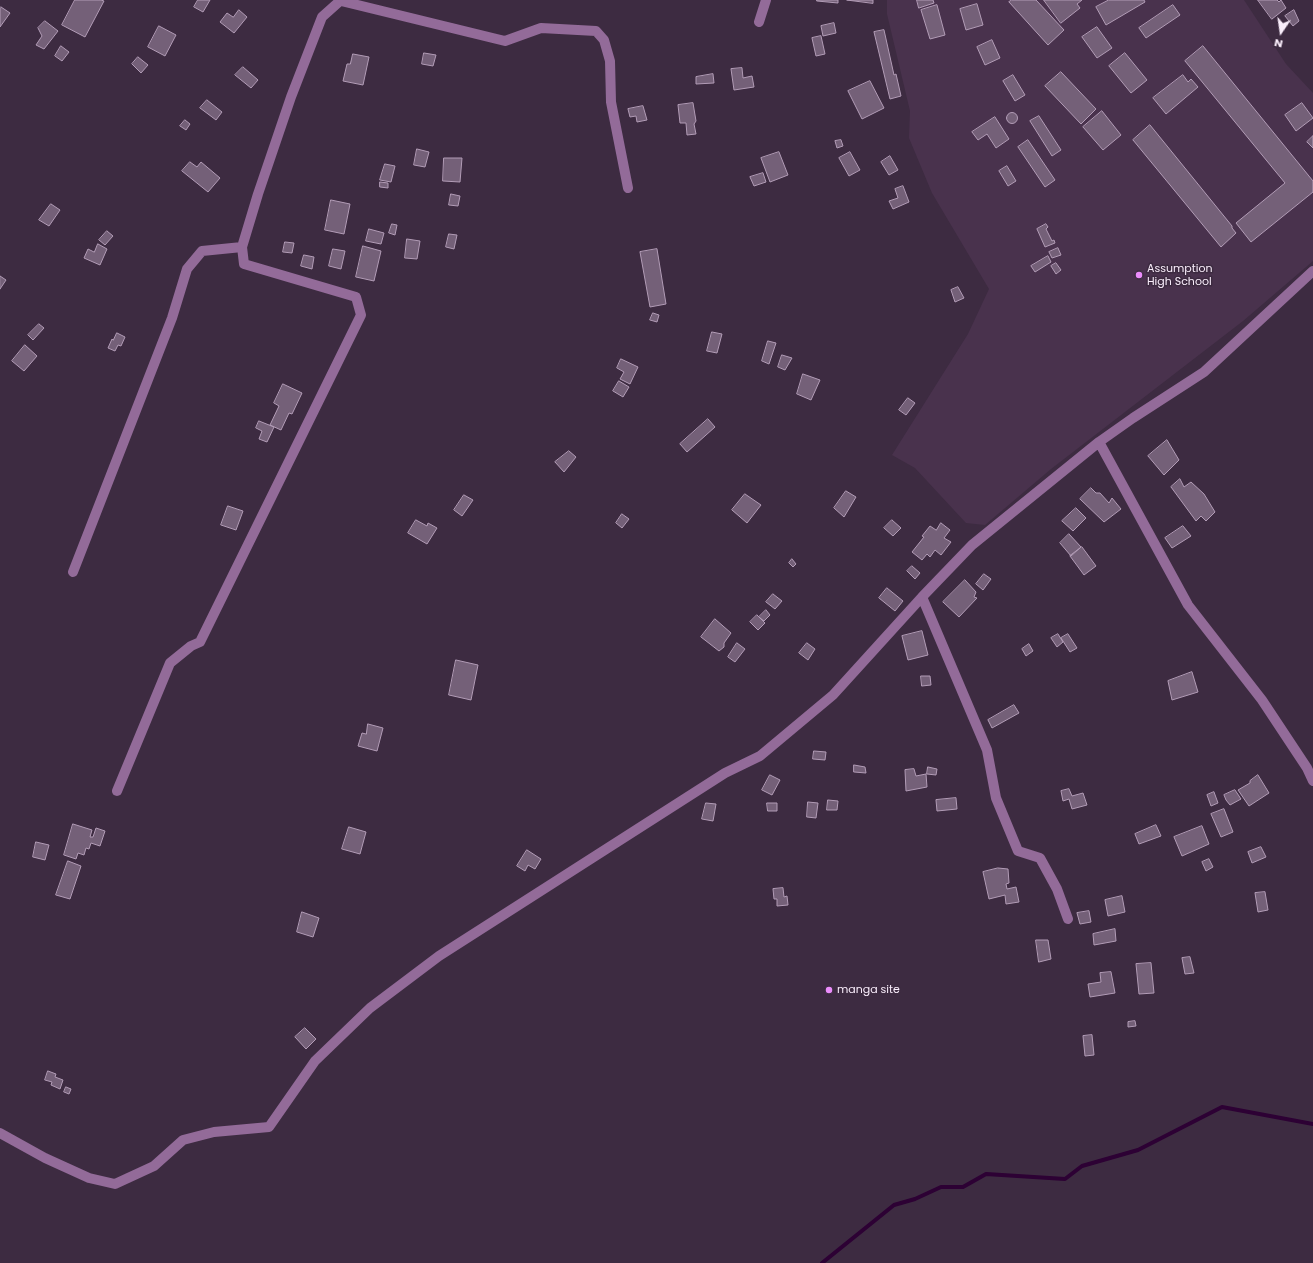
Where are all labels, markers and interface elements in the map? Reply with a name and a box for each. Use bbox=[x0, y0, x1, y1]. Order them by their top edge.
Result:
north arrow bbox=[1261, 12, 1301, 52]
text: N bbox=[1272, 35, 1284, 52]
place label: Assumption High School bbox=[1147, 262, 1212, 288]
marker: Assumption High School bbox=[1134, 270, 1144, 280]
place label: manga site bbox=[837, 983, 900, 997]
marker: manga site bbox=[824, 985, 834, 995]

